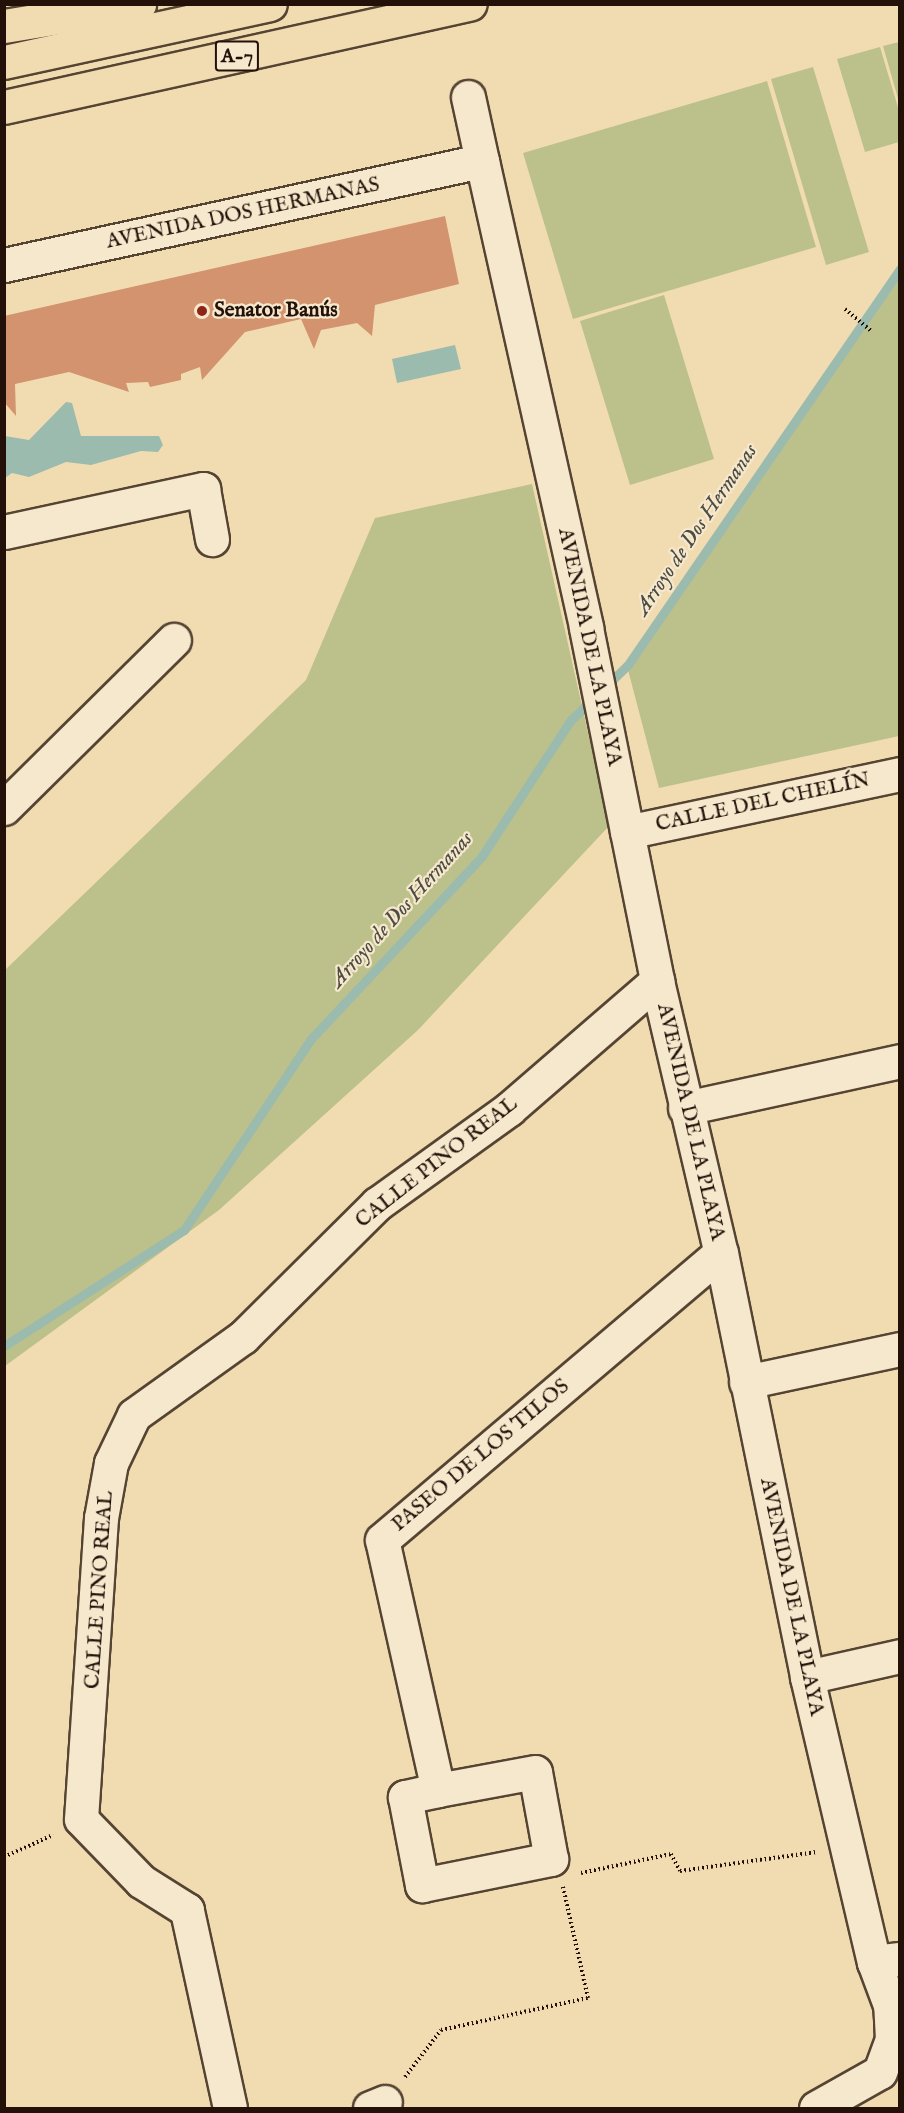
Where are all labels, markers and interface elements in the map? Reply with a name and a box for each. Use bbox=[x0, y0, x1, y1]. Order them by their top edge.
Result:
road number: A-7 bbox=[214, 39, 260, 73]
street label: AVENIDA DOS HERMANAS bbox=[104, 173, 382, 255]
place label: Senator Banús bbox=[214, 298, 338, 324]
marker: Senator Banús bbox=[195, 304, 209, 318]
water label: Arroyo de Dos Hermanas bbox=[630, 439, 764, 621]
street label: AVENIDA DE LA PLAYA bbox=[551, 526, 627, 768]
street label: CALLE DEL CHELÍN bbox=[654, 768, 872, 838]
water label: Arroyo de Dos Hermanas bbox=[325, 827, 479, 993]
street label: AVENIDA DE LA PLAYA bbox=[650, 1001, 730, 1243]
street label: CALLE PINO REAL bbox=[351, 1092, 523, 1234]
street label: PASEO DE LOS TILOS bbox=[387, 1374, 575, 1538]
street label: AVENIDA DE LA PLAYA bbox=[753, 1476, 829, 1718]
street label: CALLE PINO REAL bbox=[81, 1490, 119, 1690]

